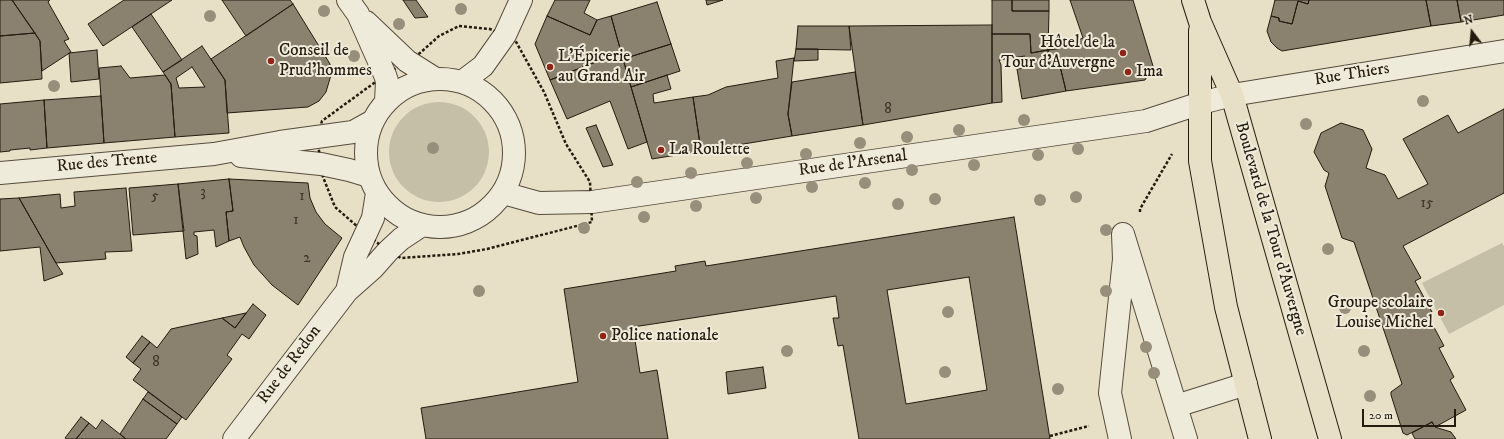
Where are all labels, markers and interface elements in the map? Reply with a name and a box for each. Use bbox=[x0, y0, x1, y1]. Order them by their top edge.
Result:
north arrow bbox=[1452, 12, 1492, 52]
text: N bbox=[1462, 12, 1475, 28]
place label: Hôtel de la Tour d'Auvergne bbox=[1001, 33, 1115, 73]
place label: Conseil de Prud'hommes bbox=[279, 41, 372, 81]
place label: L'Épicerie au Grand Air bbox=[558, 47, 645, 87]
marker: Hôtel de la Tour d'Auvergne bbox=[1118, 48, 1128, 58]
marker: Conseil de Prud'hommes bbox=[266, 56, 276, 66]
street label: Rue Thiers bbox=[1313, 59, 1391, 91]
marker: L'Épicerie au Grand Air bbox=[545, 62, 555, 72]
place label: Ima bbox=[1136, 62, 1163, 82]
marker: Ima bbox=[1123, 67, 1133, 77]
house number: 8 bbox=[884, 101, 892, 119]
street label: Boulevard de la Tour d'Auvergne bbox=[1230, 120, 1310, 338]
place label: La Roulette bbox=[669, 140, 750, 160]
marker: La Roulette bbox=[656, 145, 666, 155]
street label: Rue de l'Arsenal bbox=[797, 146, 909, 182]
street label: Rue des Trente bbox=[56, 148, 158, 178]
house number: 3 bbox=[200, 184, 206, 202]
house number: 5 bbox=[151, 188, 159, 206]
house number: 1 bbox=[299, 188, 305, 206]
house number: 15 bbox=[1421, 195, 1433, 213]
house number: 1 bbox=[293, 212, 299, 230]
house number: 2 bbox=[303, 250, 311, 268]
place label: Groupe scolaire Louise Michel bbox=[1328, 293, 1433, 333]
marker: Groupe scolaire Louise Michel bbox=[1436, 308, 1446, 318]
street label: Rue de Redon bbox=[254, 322, 326, 408]
place label: Police nationale bbox=[611, 326, 719, 346]
marker: Police nationale bbox=[598, 331, 608, 341]
house number: 8 bbox=[152, 354, 160, 372]
scale bar bbox=[1364, 401, 1458, 427]
text: 20 m bbox=[1369, 408, 1393, 423]

